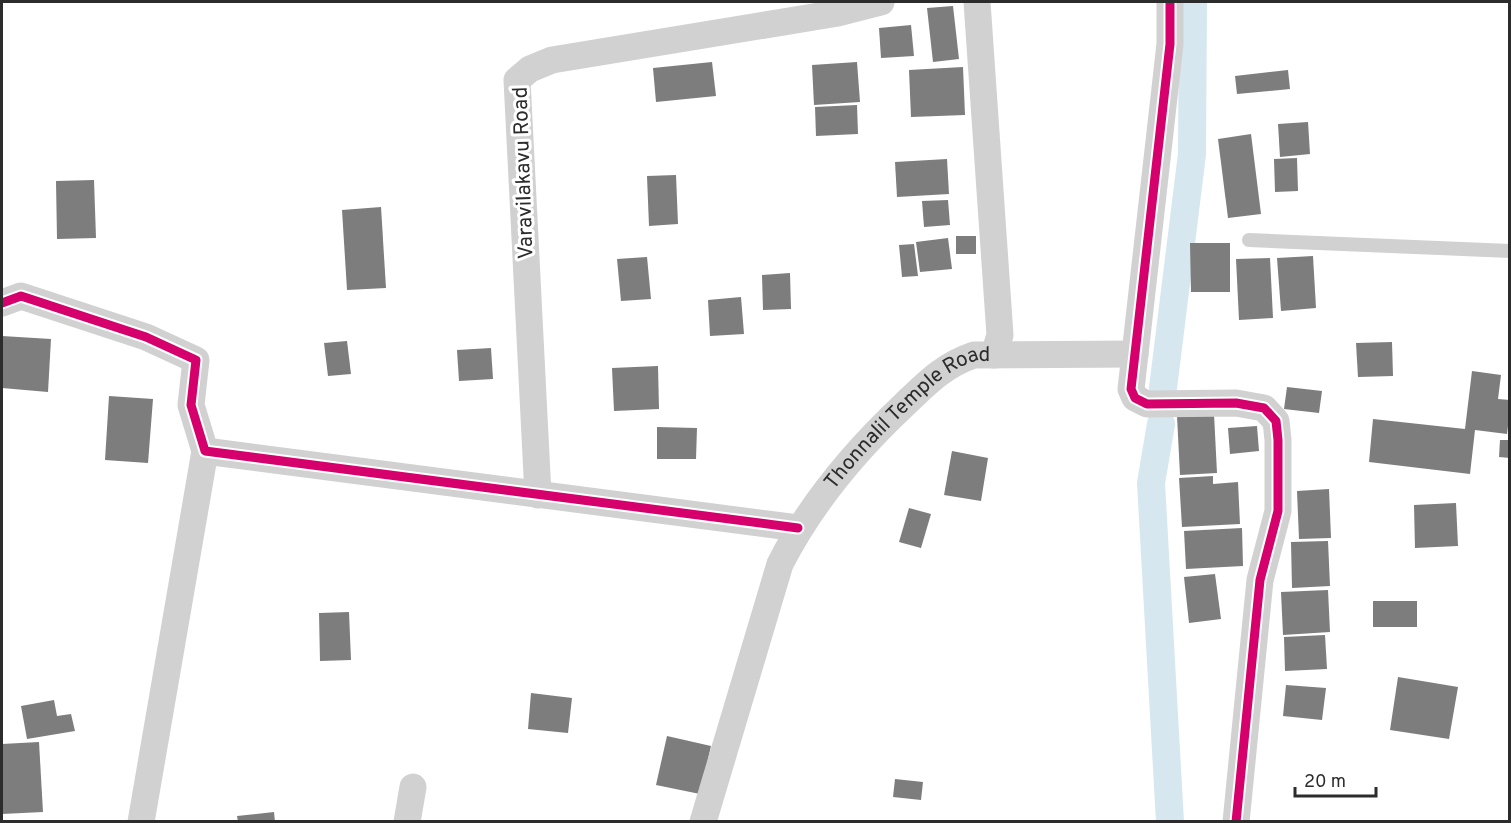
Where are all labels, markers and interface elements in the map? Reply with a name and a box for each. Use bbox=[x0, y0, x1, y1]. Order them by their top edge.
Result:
street label: Varavilakavu Road bbox=[507, 86, 541, 260]
street label: Thonnalil Temple Road bbox=[819, 341, 990, 495]
scale bar bbox=[1295, 760, 1376, 798]
text: 20 m bbox=[1304, 771, 1346, 794]

